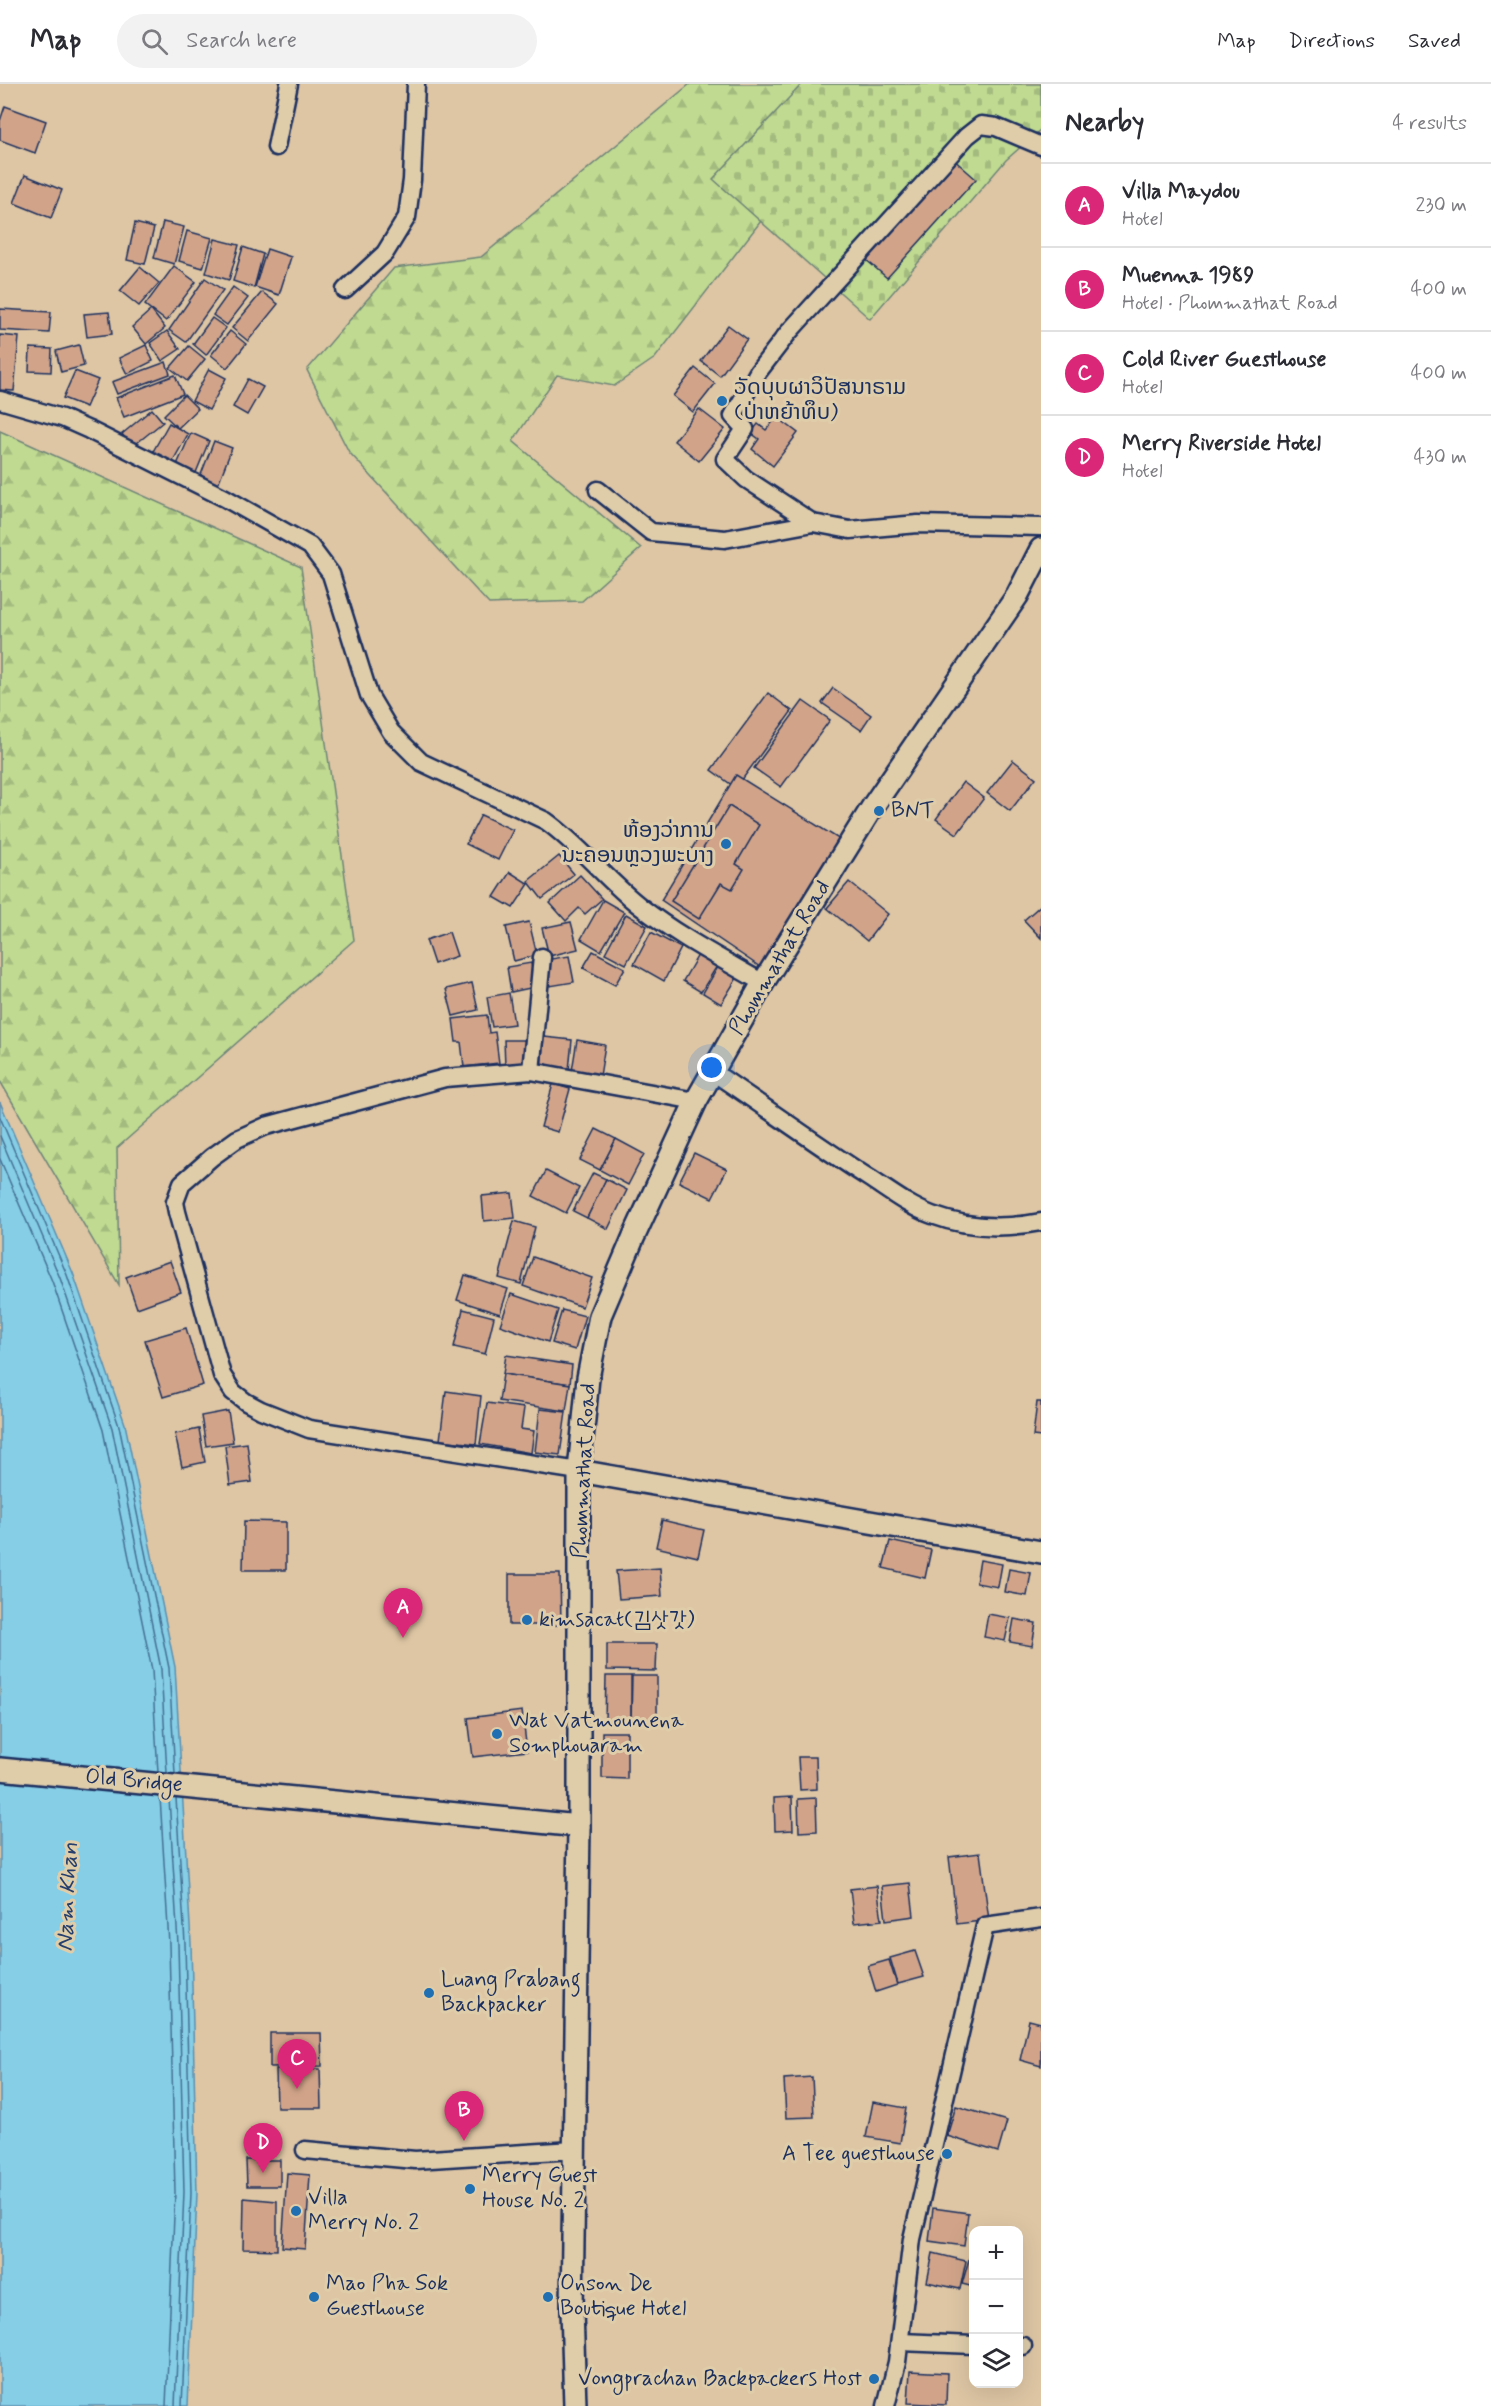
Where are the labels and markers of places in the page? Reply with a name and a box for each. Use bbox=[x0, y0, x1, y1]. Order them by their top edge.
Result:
place label: ວັດບຸບຜາວິປັສນາຣາມ (ປ່າຫຍ້າທຶບ) bbox=[734, 374, 906, 427]
marker: ວັດບຸບຜາວິປັສນາຣາມ (ປ່າຫຍ້າທຶບ) bbox=[715, 394, 729, 408]
place label: BNT bbox=[891, 797, 935, 825]
marker: BNT bbox=[872, 804, 886, 818]
place label: ຫ້ອງວ່າການ ນະຄອນຫຼວງພະບາງ bbox=[562, 817, 714, 870]
marker: ຫ້ອງວ່າການ ນະຄອນຫຼວງພະບາງ bbox=[719, 837, 733, 851]
pin: A bbox=[384, 1588, 422, 1638]
place label: kimsacat(김삿갓) bbox=[539, 1606, 695, 1634]
marker: kimsacat(김삿갓) bbox=[520, 1613, 534, 1627]
place label: Wat Vatmounena Somphouaram bbox=[509, 1707, 684, 1760]
marker: Wat Vatmounena Somphouaram bbox=[490, 1727, 504, 1741]
place label: Luang Prabang Backpacker bbox=[441, 1966, 581, 2019]
marker: Luang Prabang Backpacker bbox=[422, 1986, 436, 2000]
pin: C bbox=[278, 2040, 316, 2089]
pin: B bbox=[444, 2092, 484, 2141]
pin: D bbox=[244, 2124, 282, 2173]
place label: A Tee guesthouse bbox=[782, 2140, 935, 2169]
marker: A Tee guesthouse bbox=[940, 2147, 954, 2161]
place label: Merry Guest House No. 2 bbox=[482, 2162, 597, 2215]
marker: Merry Guest House No. 2 bbox=[463, 2182, 477, 2196]
place label: Villa Merry No. 2 bbox=[308, 2184, 419, 2237]
marker: Villa Merry No. 2 bbox=[289, 2204, 303, 2218]
place label: Mao Pha Sok Guesthouse bbox=[326, 2270, 448, 2323]
place label: Onson De Boutique Hotel bbox=[560, 2270, 686, 2323]
marker: Mao Pha Sok Guesthouse bbox=[307, 2290, 321, 2304]
marker: Onson De Boutique Hotel bbox=[541, 2290, 555, 2304]
place label: Vongprachan Backpackers Host bbox=[578, 2365, 862, 2396]
marker: Vongprachan Backpackers Host bbox=[867, 2372, 881, 2386]

